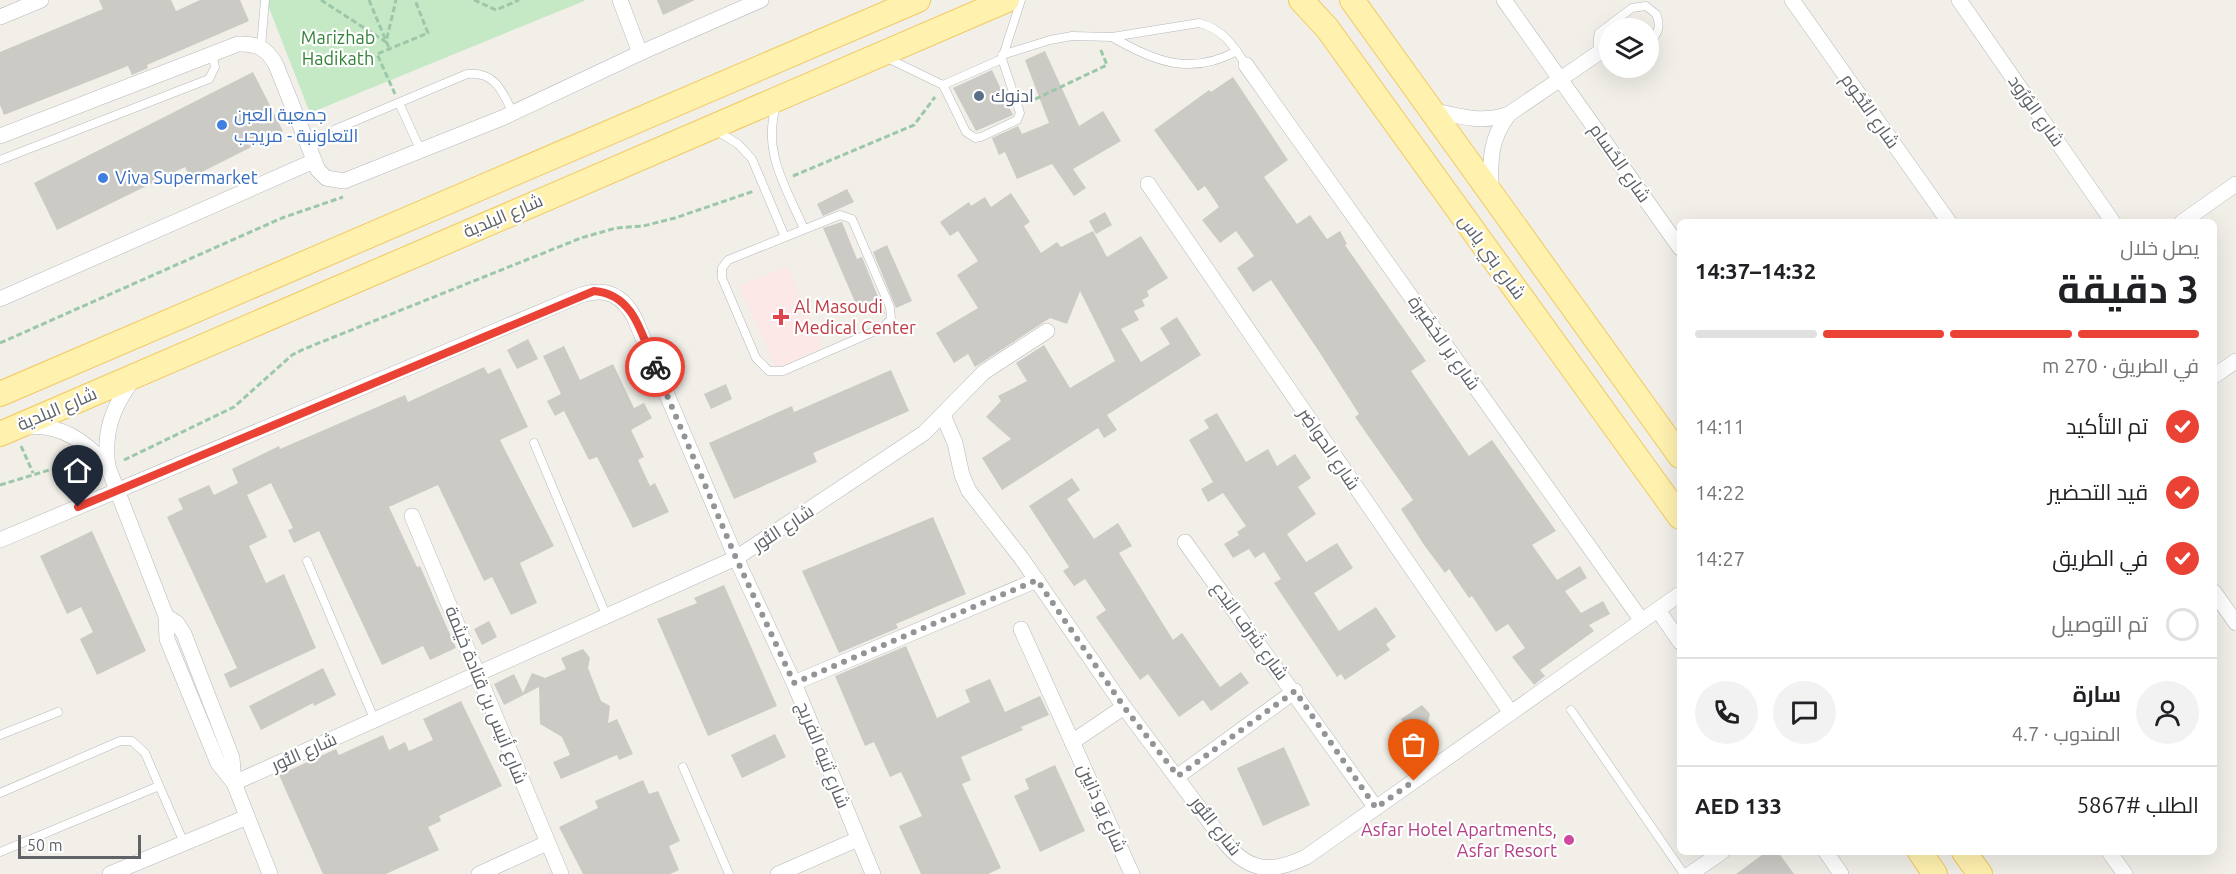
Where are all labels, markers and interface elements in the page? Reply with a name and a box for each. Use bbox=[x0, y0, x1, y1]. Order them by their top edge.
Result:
map controls bbox=[1599, 18, 1659, 78]
button: layers bbox=[1599, 18, 1659, 78]
park label: Marizhab Hadikath bbox=[301, 27, 375, 68]
street label: شارع النُّجُوم bbox=[1835, 69, 1904, 153]
street label: شارع الوُرُود bbox=[2003, 71, 2069, 152]
place label: ادنوك bbox=[991, 85, 1034, 107]
marker: ادنوك bbox=[972, 89, 986, 103]
place label: جمعية العبن التعاونبة - مريجب bbox=[234, 104, 358, 147]
marker: جمعية العبن التعاونبة - مريجب bbox=[215, 118, 229, 132]
street label: شارع الحُسام bbox=[1584, 119, 1655, 207]
place label: Viva Supermarket bbox=[115, 167, 258, 187]
marker: Viva Supermarket bbox=[96, 171, 110, 185]
street label: شارع البلدية bbox=[460, 189, 547, 244]
street label: شارع بني ياس bbox=[1451, 210, 1530, 306]
text: يصل خلال bbox=[2120, 236, 2199, 259]
text: 14:32–14:37 bbox=[1695, 258, 1816, 283]
text: 3 دقيقة bbox=[2058, 267, 2199, 310]
street label: شارع بَر الخِضَيرة bbox=[1402, 291, 1485, 395]
place label: Al Masoudi Medical Center bbox=[794, 296, 916, 337]
marker: Al Masoudi Medical Center bbox=[772, 308, 790, 326]
courier bbox=[625, 337, 685, 397]
icon: bike bbox=[639, 351, 672, 384]
text: في الطريق · 270 m bbox=[2042, 354, 2199, 377]
street label: شارع البلدية bbox=[14, 382, 101, 437]
street label: شارع الحواضِر bbox=[1292, 403, 1365, 495]
icon: check bbox=[2166, 410, 2199, 443]
text: تم التأكيد bbox=[2066, 413, 2148, 438]
text: 14:11 bbox=[1695, 415, 1745, 438]
pin bbox=[52, 445, 103, 507]
icon: home bbox=[61, 454, 94, 487]
icon: check bbox=[2166, 476, 2199, 509]
text: قيد التحضير bbox=[2048, 479, 2148, 504]
text: 14:22 bbox=[1695, 481, 1745, 504]
street label: شارع النُّور bbox=[747, 500, 819, 557]
icon: check bbox=[2166, 542, 2199, 575]
text: في الطريق bbox=[2052, 545, 2148, 570]
text: 14:27 bbox=[1695, 547, 1745, 570]
street label: شارع شَرَف البَدع bbox=[1206, 577, 1294, 685]
street label: شارع أنيس بن قتادة خيثمة bbox=[439, 603, 532, 788]
text: تم التوصيل bbox=[2052, 611, 2148, 636]
button: phone bbox=[1695, 681, 1758, 744]
button: chat bbox=[1773, 681, 1836, 744]
text: سارة bbox=[2073, 681, 2121, 706]
button: person bbox=[2136, 681, 2199, 744]
street label: شارع ثنية الفريج bbox=[791, 698, 854, 812]
pin bbox=[1388, 719, 1439, 781]
text: المندوب · 4.7 bbox=[2012, 722, 2121, 745]
street label: شارع النُّور bbox=[267, 728, 340, 777]
icon: bag bbox=[1397, 728, 1430, 761]
street label: شارع يَو ذانِين bbox=[1072, 760, 1131, 856]
street label: شارع النُّور bbox=[1185, 791, 1246, 861]
text: الطلب #5867 bbox=[2077, 792, 2199, 817]
text: AED 133 bbox=[1695, 793, 1782, 818]
place label: Asfar Hotel Apartments, Asfar Resort bbox=[1361, 819, 1557, 860]
scale bar bbox=[18, 832, 141, 860]
marker: Asfar Hotel Apartments, Asfar Resort bbox=[1562, 833, 1576, 847]
text: 50 m bbox=[27, 836, 63, 854]

